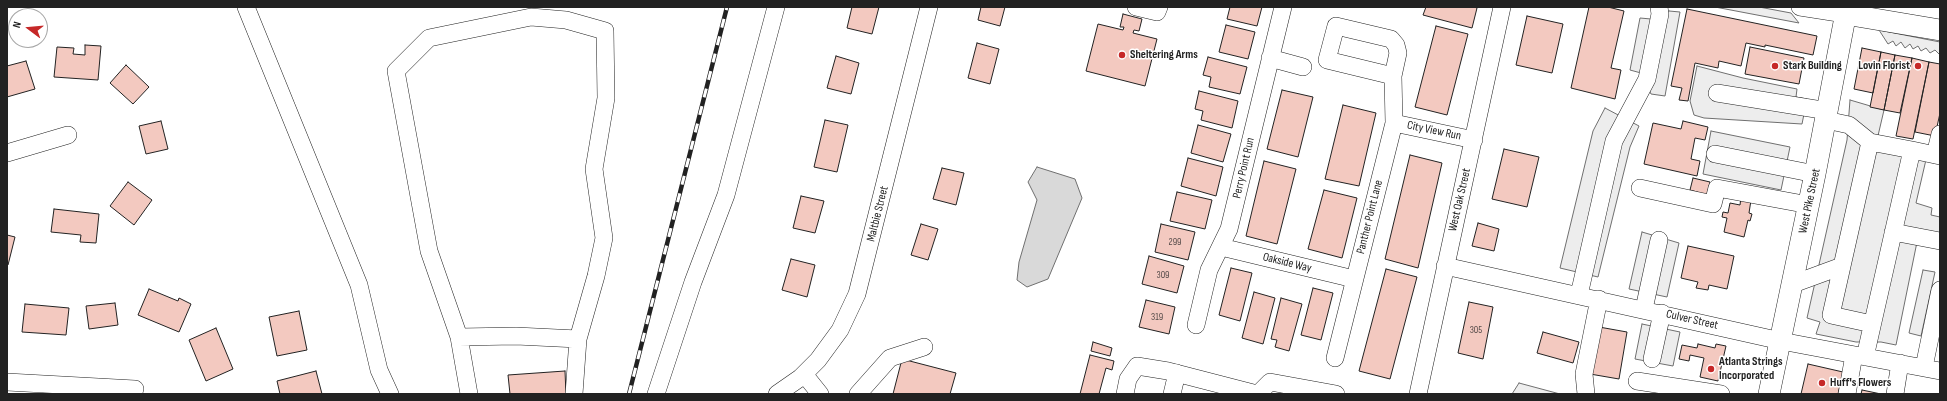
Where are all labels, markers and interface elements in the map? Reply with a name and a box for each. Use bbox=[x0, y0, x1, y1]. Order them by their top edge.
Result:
north arrow bbox=[8, 8, 48, 48]
text: N bbox=[10, 20, 24, 29]
place label: Sheltering Arms bbox=[1130, 48, 1198, 62]
marker: Sheltering Arms bbox=[1117, 50, 1127, 60]
place label: Stark Building bbox=[1783, 59, 1842, 73]
place label: Lovin Florist bbox=[1858, 59, 1910, 73]
marker: Stark Building bbox=[1770, 61, 1780, 71]
marker: Lovin Florist bbox=[1913, 61, 1923, 71]
street label: City View Run bbox=[1406, 118, 1462, 144]
street label: Perry Point Run bbox=[1230, 136, 1258, 200]
street label: West Oak Street bbox=[1446, 167, 1474, 233]
street label: West Pike Street bbox=[1796, 167, 1824, 235]
street label: Panther Point Lane bbox=[1354, 178, 1386, 256]
street label: Maltbie Street bbox=[864, 185, 892, 243]
house number: 299 bbox=[1169, 236, 1181, 248]
street label: Oakside Way bbox=[1261, 250, 1313, 276]
house number: 309 bbox=[1156, 269, 1170, 281]
street label: Culver Street bbox=[1665, 307, 1719, 333]
house number: 319 bbox=[1151, 311, 1163, 323]
house number: 305 bbox=[1470, 324, 1482, 336]
place label: Atlanta Strings Incorporated bbox=[1719, 355, 1783, 383]
marker: Atlanta Strings Incorporated bbox=[1706, 364, 1716, 374]
place label: Huff's Flowers bbox=[1830, 376, 1891, 390]
marker: Huff's Flowers bbox=[1817, 378, 1827, 388]

